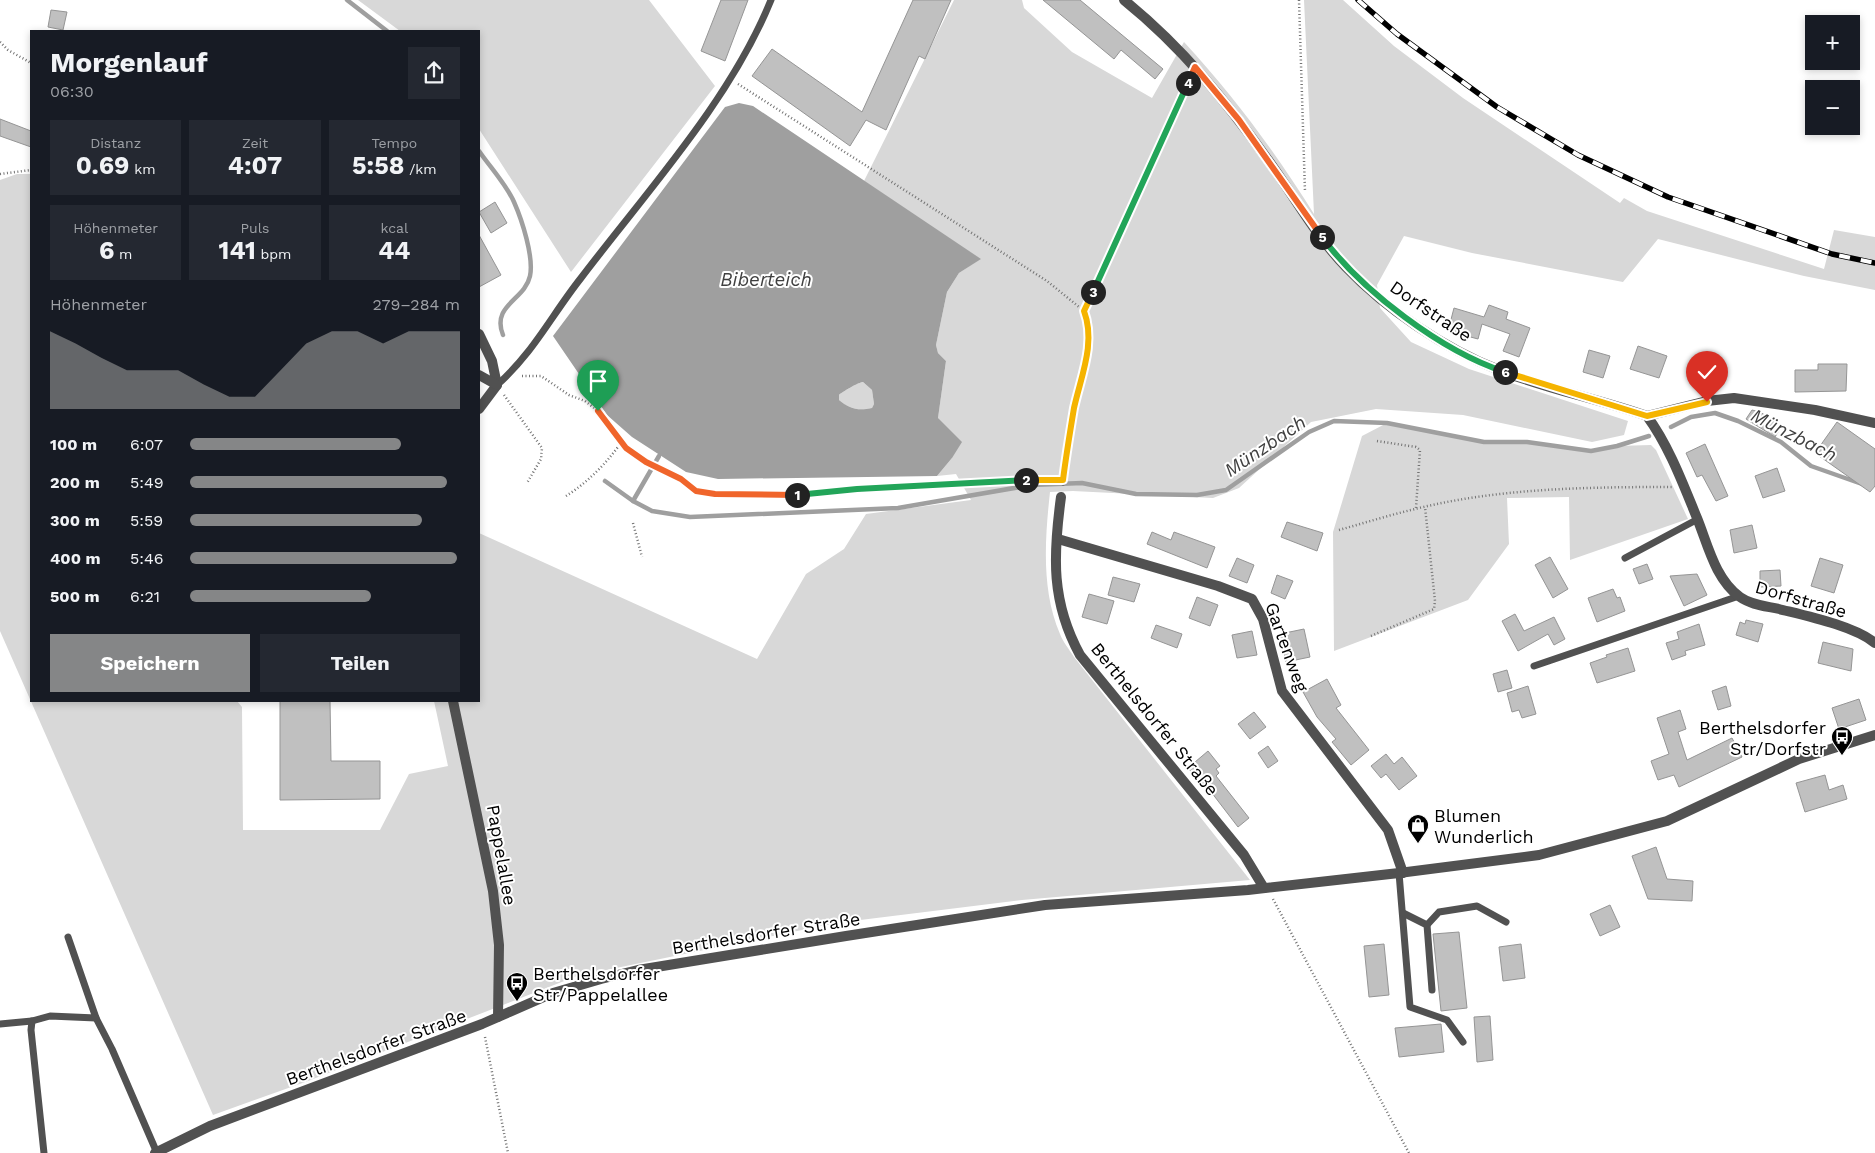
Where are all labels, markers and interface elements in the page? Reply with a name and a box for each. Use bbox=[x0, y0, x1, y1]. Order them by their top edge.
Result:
map controls bbox=[1805, 15, 1860, 135]
button: + bbox=[1805, 15, 1860, 70]
text: Morgenlauf bbox=[50, 46, 208, 79]
button: share bbox=[408, 47, 460, 99]
pin: 4 bbox=[1176, 70, 1200, 96]
text: 4 bbox=[1184, 75, 1193, 91]
button: − bbox=[1805, 80, 1860, 135]
text: 06:30 bbox=[50, 82, 94, 101]
text: Distanz bbox=[90, 135, 141, 151]
text: Zeit bbox=[242, 135, 268, 151]
text: Tempo bbox=[372, 135, 417, 151]
text: 0.69 bbox=[76, 151, 130, 180]
text: 4:07 bbox=[228, 151, 282, 180]
text: 5:58 bbox=[352, 151, 404, 180]
text: km bbox=[130, 161, 156, 177]
text: /km bbox=[404, 161, 437, 177]
text: Höhenmeter bbox=[73, 220, 158, 236]
text: Puls bbox=[241, 220, 269, 236]
text: kcal bbox=[380, 220, 408, 236]
pin: 5 bbox=[1310, 224, 1334, 250]
text: 5 bbox=[1318, 229, 1327, 245]
text: 6 bbox=[99, 236, 114, 265]
text: 141 bbox=[219, 236, 256, 265]
text: 44 bbox=[378, 236, 410, 265]
text: m bbox=[114, 246, 132, 262]
text: bpm bbox=[256, 246, 291, 262]
water label: Biberteich bbox=[720, 268, 812, 291]
street label: Dorfstraße bbox=[1386, 276, 1476, 346]
pin: 3 bbox=[1080, 280, 1106, 304]
text: 3 bbox=[1089, 284, 1098, 300]
text: Höhenmeter bbox=[50, 295, 147, 314]
text: 279–284 m bbox=[372, 295, 460, 314]
pin bbox=[1686, 351, 1728, 402]
icon: check bbox=[1693, 358, 1721, 386]
pin bbox=[577, 360, 619, 411]
pin: 6 bbox=[1492, 360, 1518, 384]
text: 6 bbox=[1501, 364, 1510, 380]
icon: arrive bbox=[584, 367, 612, 395]
water label: Münzbach bbox=[1747, 404, 1841, 466]
water label: Münzbach bbox=[1220, 410, 1310, 482]
text: 100 m bbox=[50, 435, 97, 454]
text: 6:07 bbox=[130, 435, 163, 454]
pin: 2 bbox=[1014, 468, 1038, 492]
text: 2 bbox=[1022, 472, 1031, 488]
text: 200 m bbox=[50, 473, 100, 492]
text: 5:49 bbox=[130, 473, 164, 492]
pin: 1 bbox=[784, 482, 810, 508]
text: 1 bbox=[794, 487, 801, 503]
text: 300 m bbox=[50, 511, 100, 530]
text: 5:59 bbox=[130, 511, 163, 530]
text: 400 m bbox=[50, 549, 101, 568]
text: 5:46 bbox=[130, 549, 164, 568]
street label: Dorfstraße bbox=[1753, 576, 1849, 622]
text: 500 m bbox=[50, 587, 100, 606]
text: 6:21 bbox=[130, 587, 160, 606]
street label: Gartenweg bbox=[1261, 599, 1313, 695]
button: Speichern bbox=[50, 634, 250, 692]
button: Teilen bbox=[260, 634, 460, 692]
street label: Berthelsdorfer Straße bbox=[1087, 638, 1223, 800]
place label: Berthelsdorfer Str/Dorfstr bbox=[1699, 717, 1826, 759]
bus stop icon: Berthelsdorfer Str/Dorfstr bbox=[1830, 725, 1854, 756]
street label: Pappelallee bbox=[483, 803, 521, 907]
place label: Blumen Wunderlich bbox=[1434, 805, 1534, 847]
shop icon: Blumen Wunderlich bbox=[1406, 813, 1430, 844]
street label: Berthelsdorfer Straße bbox=[670, 908, 862, 958]
place label: Berthelsdorfer Str/Pappelallee bbox=[533, 963, 668, 1005]
bus stop icon: Berthelsdorfer Str/Pappelallee bbox=[505, 971, 529, 1002]
street label: Berthelsdorfer Straße bbox=[283, 1005, 469, 1089]

